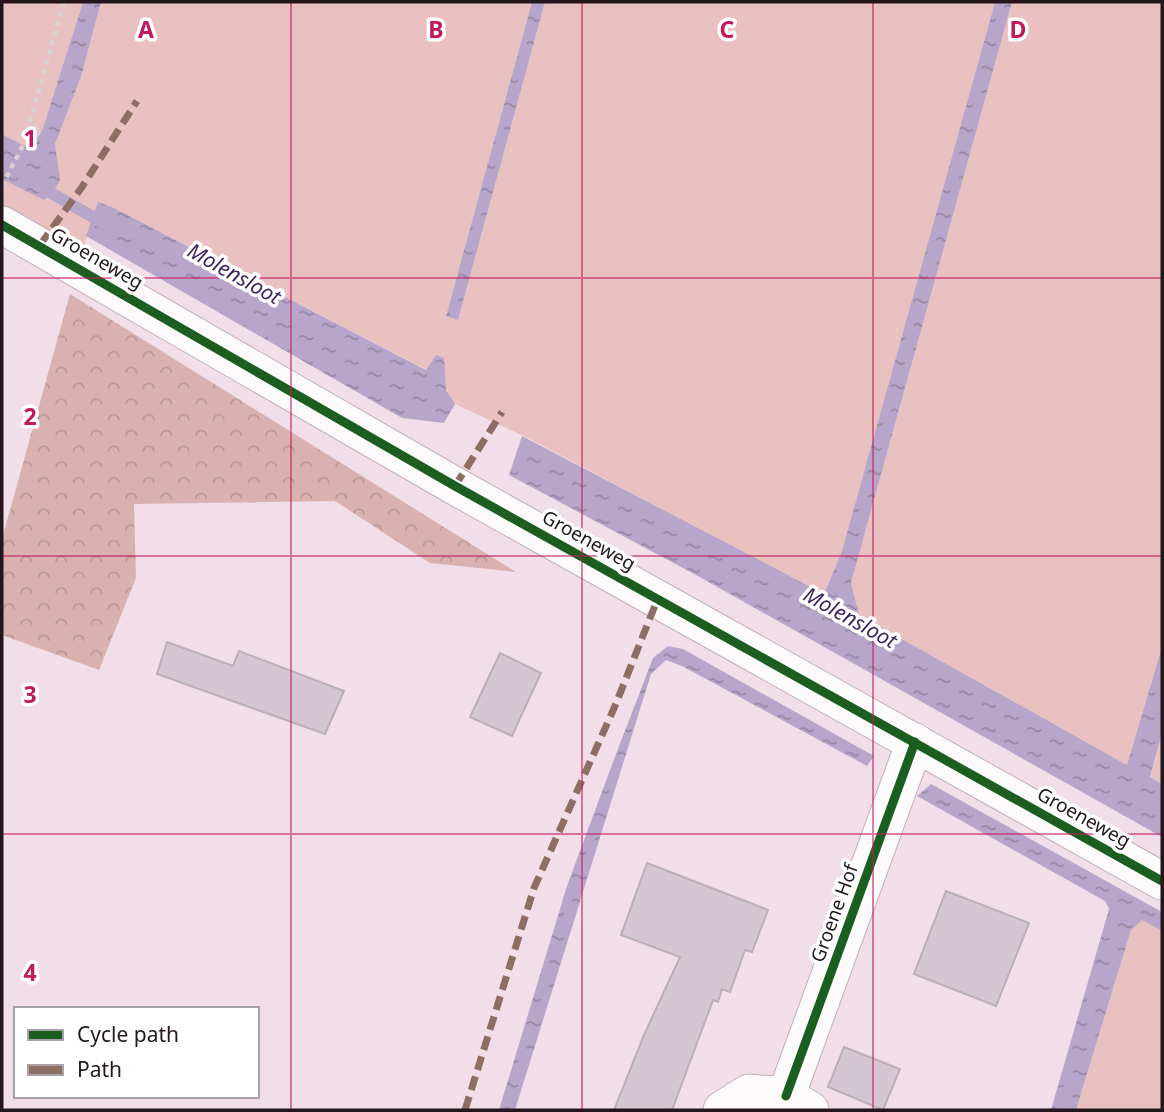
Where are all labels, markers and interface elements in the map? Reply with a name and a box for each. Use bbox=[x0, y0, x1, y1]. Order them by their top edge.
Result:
text: A bbox=[138, 13, 154, 45]
text: B bbox=[428, 13, 444, 45]
text: C bbox=[720, 13, 735, 45]
text: D bbox=[1010, 13, 1026, 45]
text: 1 bbox=[23, 122, 37, 154]
street label: Groeneweg bbox=[46, 221, 148, 295]
water label: Molensloot bbox=[183, 236, 287, 311]
text: 2 bbox=[23, 400, 37, 432]
street label: Groeneweg bbox=[538, 504, 640, 576]
water label: Molensloot bbox=[799, 580, 903, 655]
text: 3 bbox=[23, 678, 37, 710]
street label: Groeneweg bbox=[1033, 781, 1135, 853]
street label: Groene Hof bbox=[804, 859, 864, 966]
text: 4 bbox=[23, 956, 37, 988]
legend bbox=[14, 1007, 259, 1098]
text: Cycle path bbox=[77, 1020, 179, 1048]
text: Path bbox=[77, 1055, 122, 1083]

